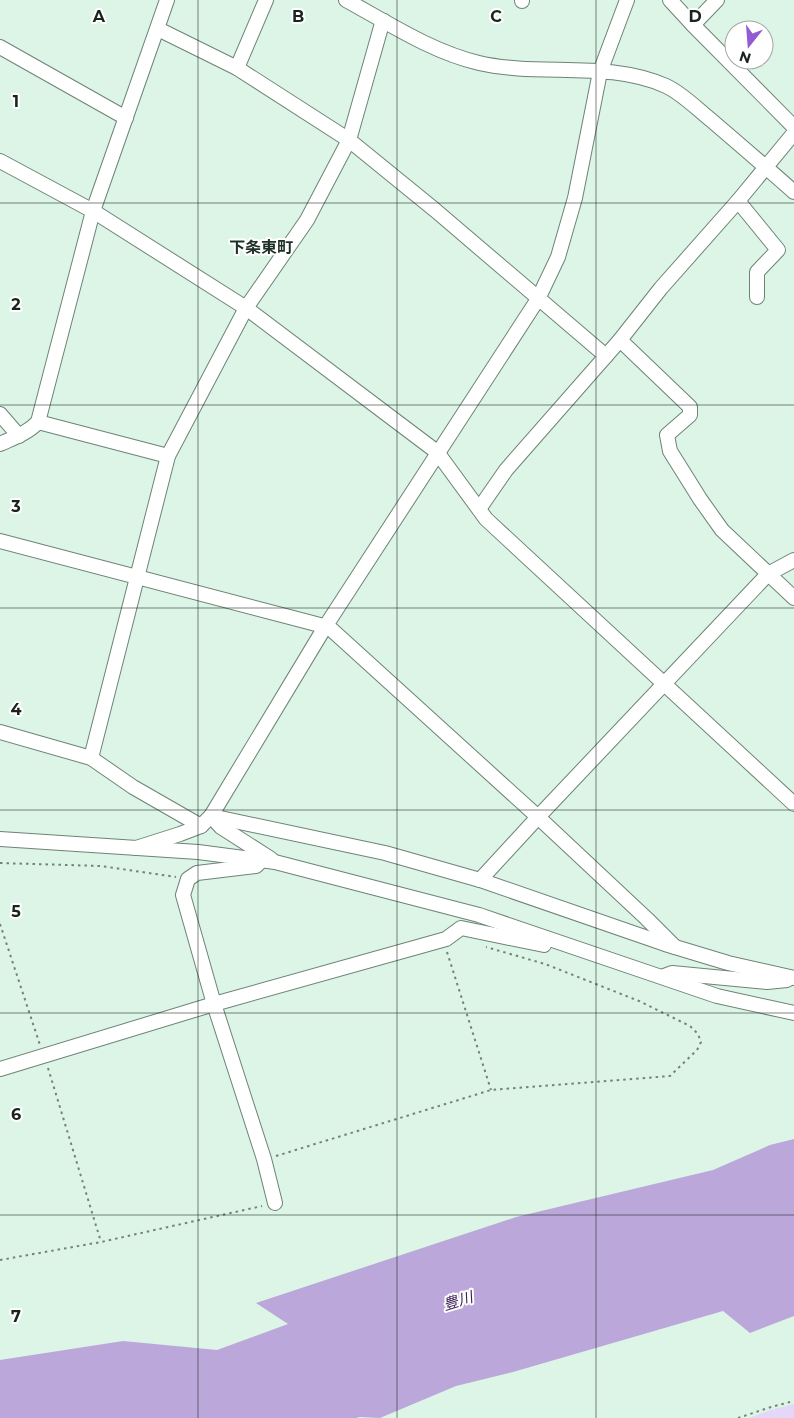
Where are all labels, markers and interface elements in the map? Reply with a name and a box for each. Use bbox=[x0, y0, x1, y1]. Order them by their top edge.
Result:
text: A bbox=[92, 7, 106, 26]
text: B bbox=[292, 7, 304, 26]
text: C bbox=[490, 7, 502, 26]
text: D bbox=[688, 7, 702, 26]
north arrow bbox=[724, 20, 774, 70]
text: N bbox=[737, 47, 753, 68]
text: 1 bbox=[13, 92, 19, 111]
district label: 下条東町 bbox=[229, 238, 293, 257]
text: 2 bbox=[11, 295, 21, 314]
text: 3 bbox=[10, 497, 21, 516]
text: 4 bbox=[10, 700, 22, 719]
text: 5 bbox=[11, 902, 21, 921]
text: 6 bbox=[11, 1105, 21, 1124]
water label: 豊川 bbox=[441, 1286, 477, 1314]
text: 7 bbox=[11, 1307, 21, 1326]

